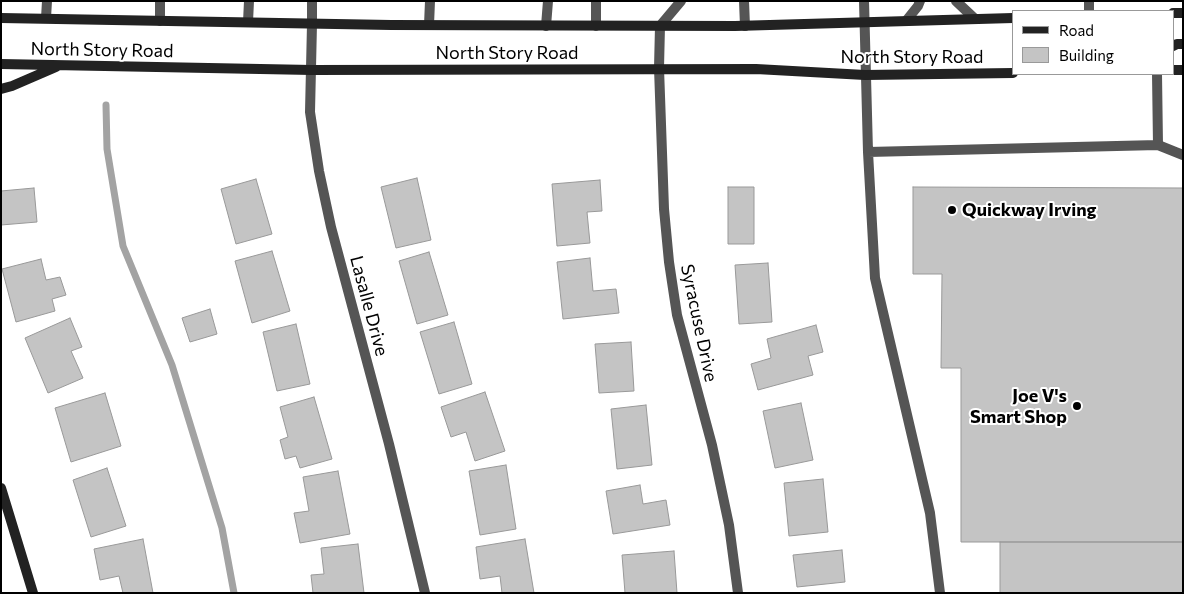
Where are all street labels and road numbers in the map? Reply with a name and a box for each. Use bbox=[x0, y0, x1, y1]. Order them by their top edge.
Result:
street label: North Story Road bbox=[30, 38, 174, 62]
street label: North Story Road bbox=[435, 42, 579, 64]
street label: North Story Road bbox=[840, 46, 984, 68]
street label: Lasalle Drive bbox=[345, 254, 393, 358]
street label: Syracuse Drive bbox=[676, 262, 722, 384]

